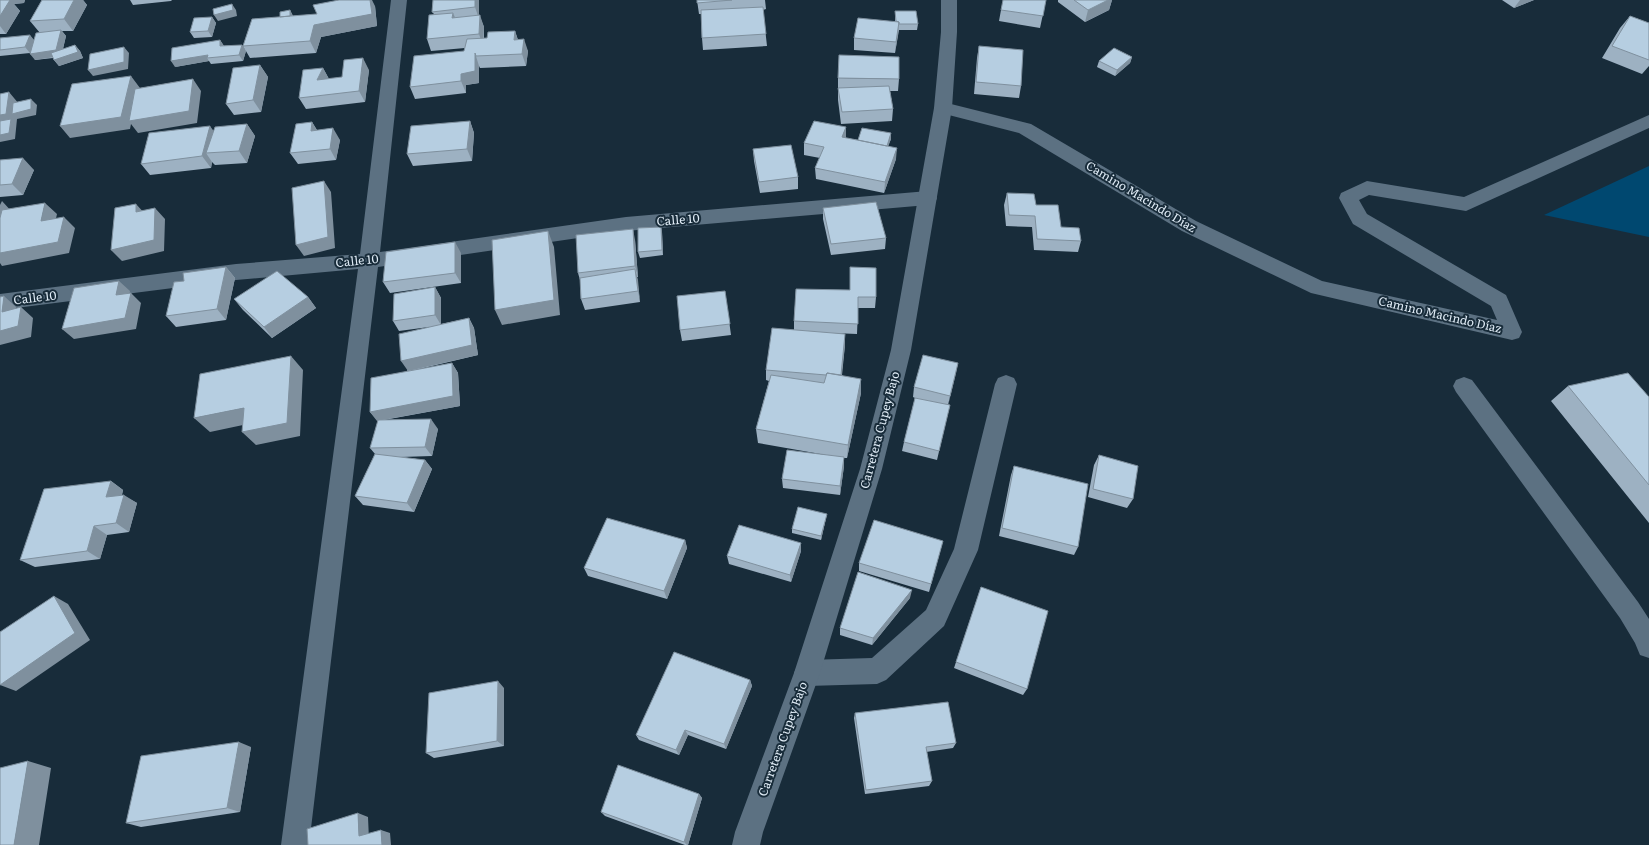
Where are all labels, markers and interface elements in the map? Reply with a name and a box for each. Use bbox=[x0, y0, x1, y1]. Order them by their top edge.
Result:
street label: Camino Macindo Díaz bbox=[1083, 156, 1200, 236]
street label: Calle 10 bbox=[656, 208, 700, 230]
street label: Calle 10 bbox=[335, 249, 379, 271]
street label: Calle 10 bbox=[12, 285, 57, 309]
street label: Camino Macindo Díaz bbox=[1377, 291, 1504, 337]
street label: Carretera Cupey Bajo bbox=[855, 369, 903, 490]
street label: Carretera Cupey Bajo bbox=[753, 679, 811, 799]

